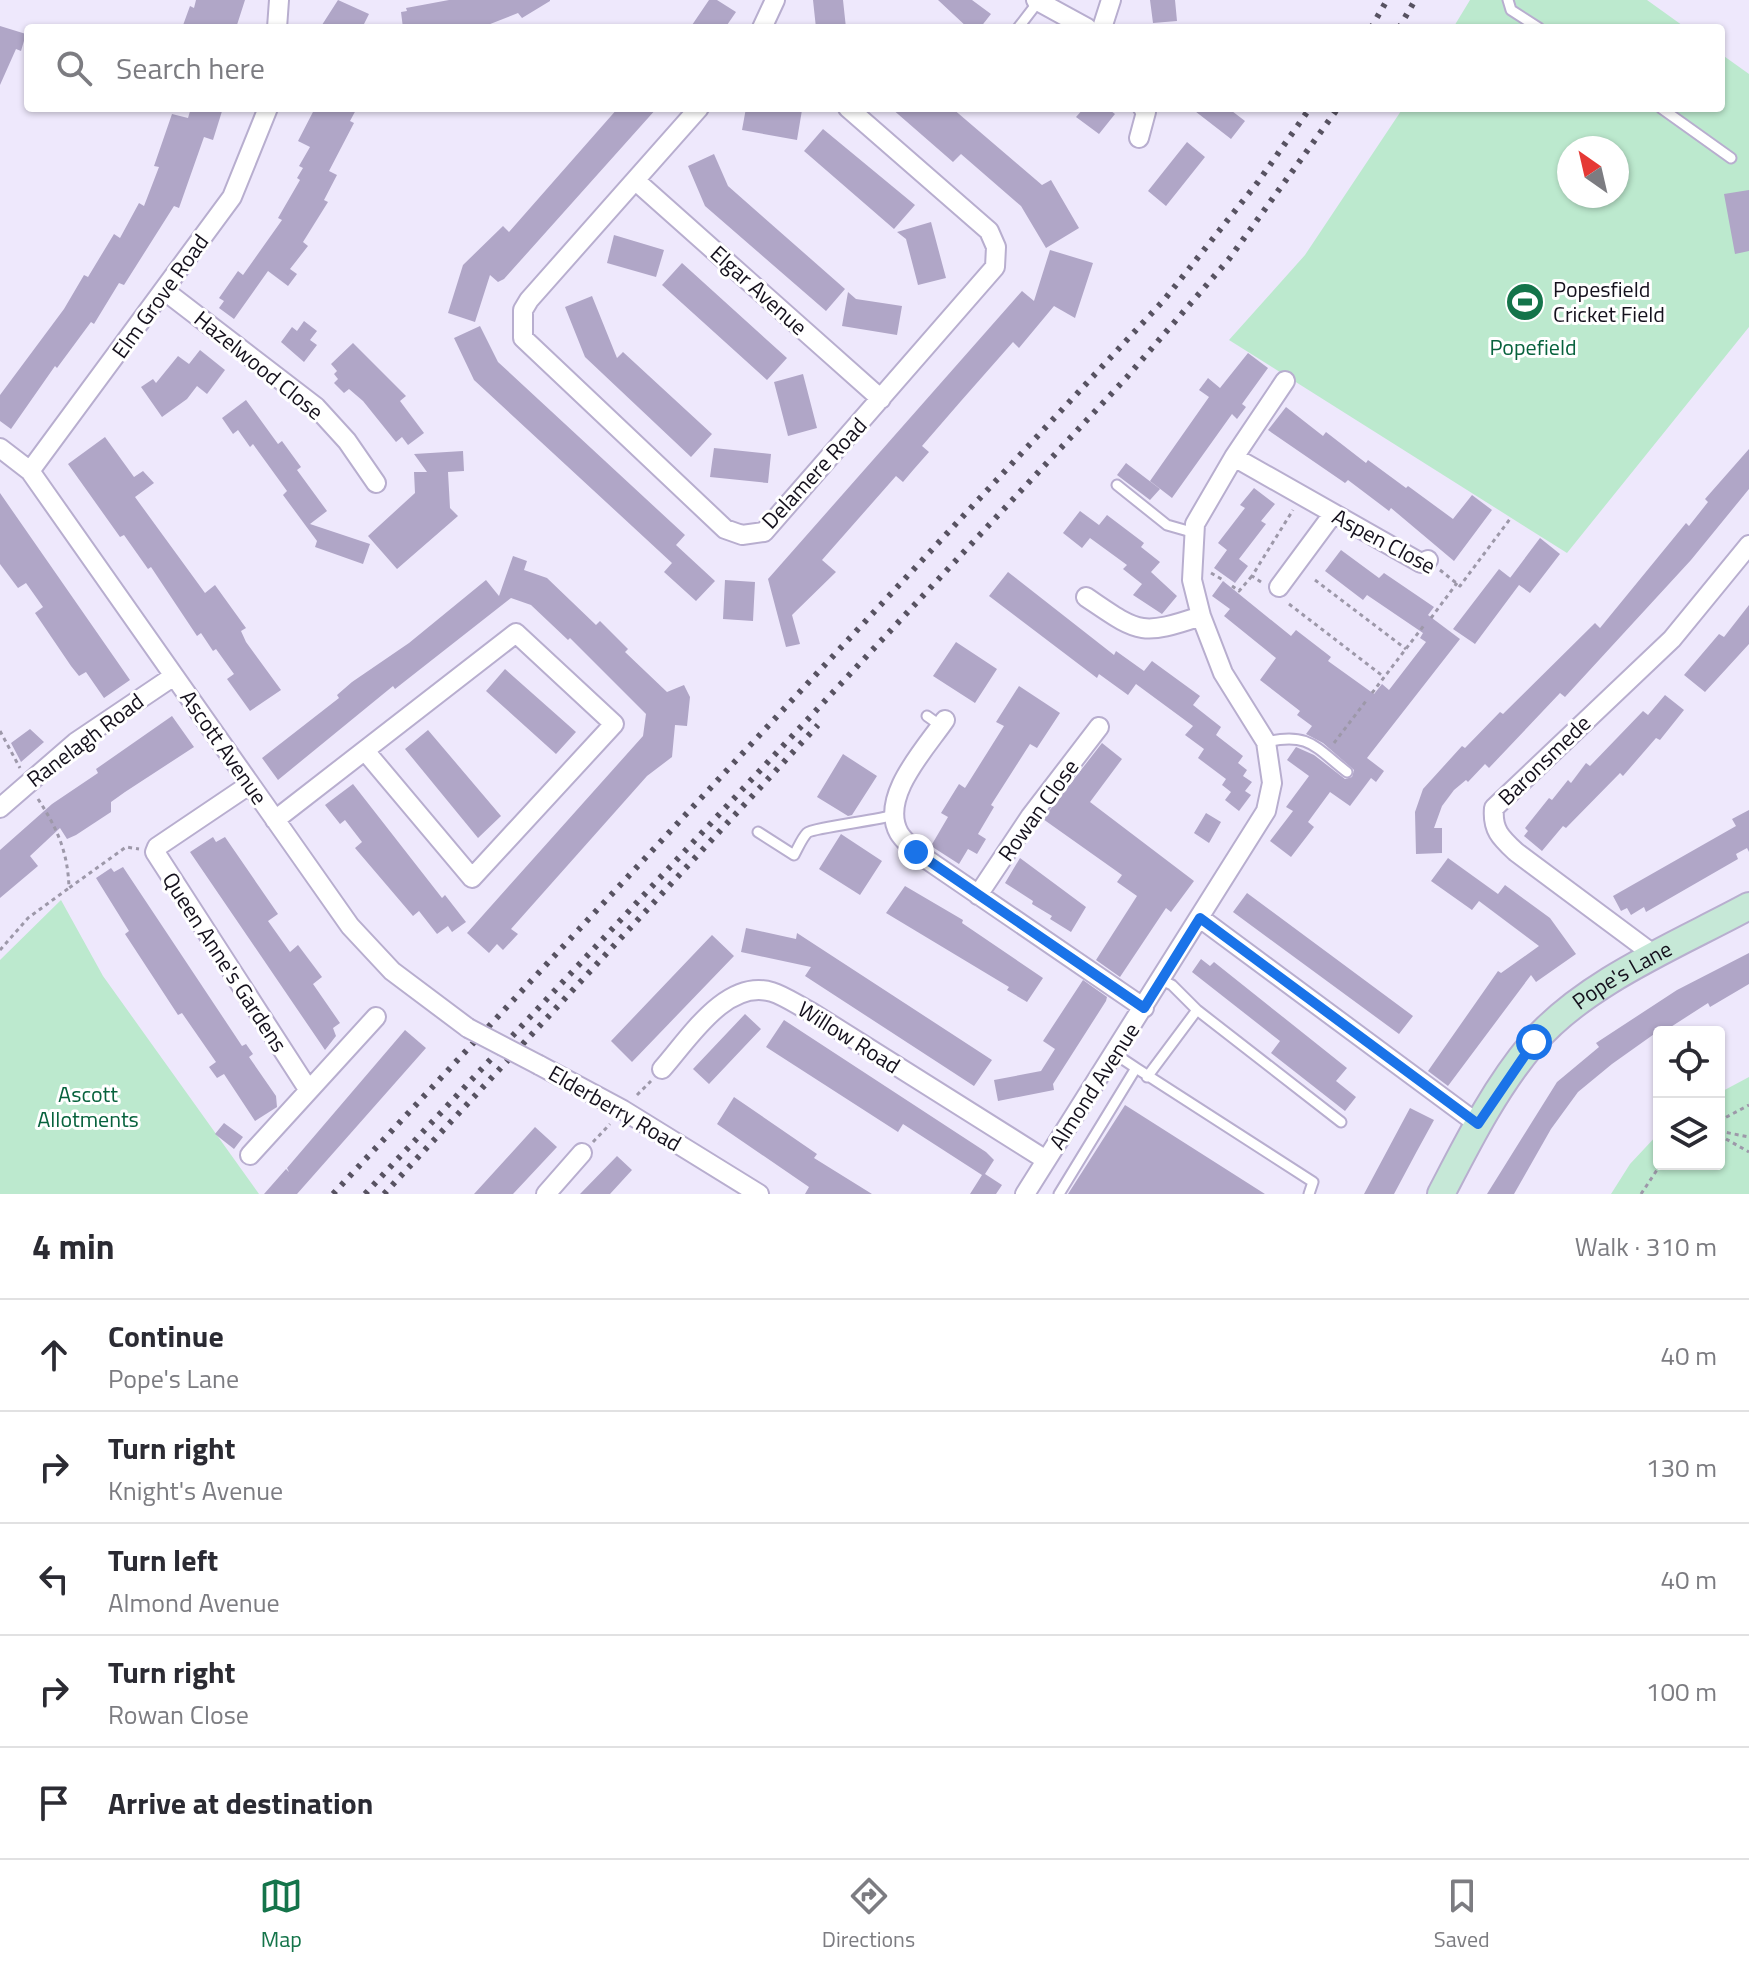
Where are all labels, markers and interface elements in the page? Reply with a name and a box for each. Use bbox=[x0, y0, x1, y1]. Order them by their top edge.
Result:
search box bbox=[24, 24, 1725, 112]
text: Search here bbox=[116, 45, 265, 91]
icon: search bbox=[52, 46, 96, 90]
north arrow bbox=[1557, 136, 1629, 208]
street label: Elm Grove Road bbox=[103, 227, 217, 365]
street label: Elgar Avenue bbox=[703, 237, 815, 343]
place label: Popesfield Cricket Field bbox=[1553, 272, 1665, 331]
sports icon: Popesfield Cricket Field bbox=[1504, 281, 1546, 323]
street label: Hazelwood Close bbox=[187, 302, 331, 428]
park label: Popefield bbox=[1489, 330, 1577, 364]
street label: Delamere Road bbox=[753, 410, 875, 536]
street label: Aspen Close bbox=[1326, 500, 1442, 582]
street label: Ascott Avenue bbox=[172, 683, 276, 811]
street label: Ranelagh Road bbox=[19, 685, 151, 795]
street label: Baronsmede bbox=[1490, 707, 1598, 813]
street label: Rowan Close bbox=[989, 752, 1087, 868]
route end bbox=[898, 834, 934, 870]
street label: Queen Anne's Gardens bbox=[154, 865, 296, 1059]
street label: Pope's Lane bbox=[1565, 932, 1678, 1018]
street label: Willow Road bbox=[791, 992, 907, 1082]
street label: Almond Avenue bbox=[1040, 1016, 1148, 1156]
route start bbox=[1516, 1024, 1552, 1060]
map controls bbox=[1653, 1026, 1725, 1170]
button: locate bbox=[1653, 1026, 1725, 1098]
street label: Elderberry Road bbox=[542, 1056, 688, 1160]
park label: Ascott Allotments bbox=[37, 1077, 139, 1136]
button: layers bbox=[1653, 1098, 1725, 1170]
text: 4 min bbox=[32, 1220, 115, 1272]
text: Walk · 310 m bbox=[1575, 1227, 1717, 1266]
text: Continue bbox=[108, 1313, 224, 1359]
icon: ahead bbox=[32, 1333, 76, 1377]
text: 40 m bbox=[1660, 1336, 1717, 1375]
text: Pope's Lane bbox=[108, 1359, 239, 1398]
text: Turn right bbox=[108, 1425, 236, 1471]
icon: right bbox=[32, 1445, 76, 1489]
text: 130 m bbox=[1646, 1448, 1717, 1487]
text: Knight's Avenue bbox=[108, 1471, 283, 1510]
text: Turn left bbox=[108, 1537, 218, 1583]
icon: left bbox=[32, 1557, 76, 1601]
text: 40 m bbox=[1660, 1560, 1717, 1599]
text: Almond Avenue bbox=[108, 1583, 280, 1622]
text: Turn right bbox=[108, 1649, 236, 1695]
icon: right bbox=[32, 1669, 76, 1713]
text: 100 m bbox=[1646, 1672, 1717, 1711]
text: Rowan Close bbox=[108, 1695, 249, 1734]
text: Arrive at destination bbox=[108, 1780, 373, 1826]
icon: arrive bbox=[32, 1781, 76, 1825]
tab: Map bbox=[259, 1874, 303, 1956]
tab: Directions bbox=[822, 1874, 915, 1956]
tab: Saved bbox=[1434, 1874, 1490, 1956]

